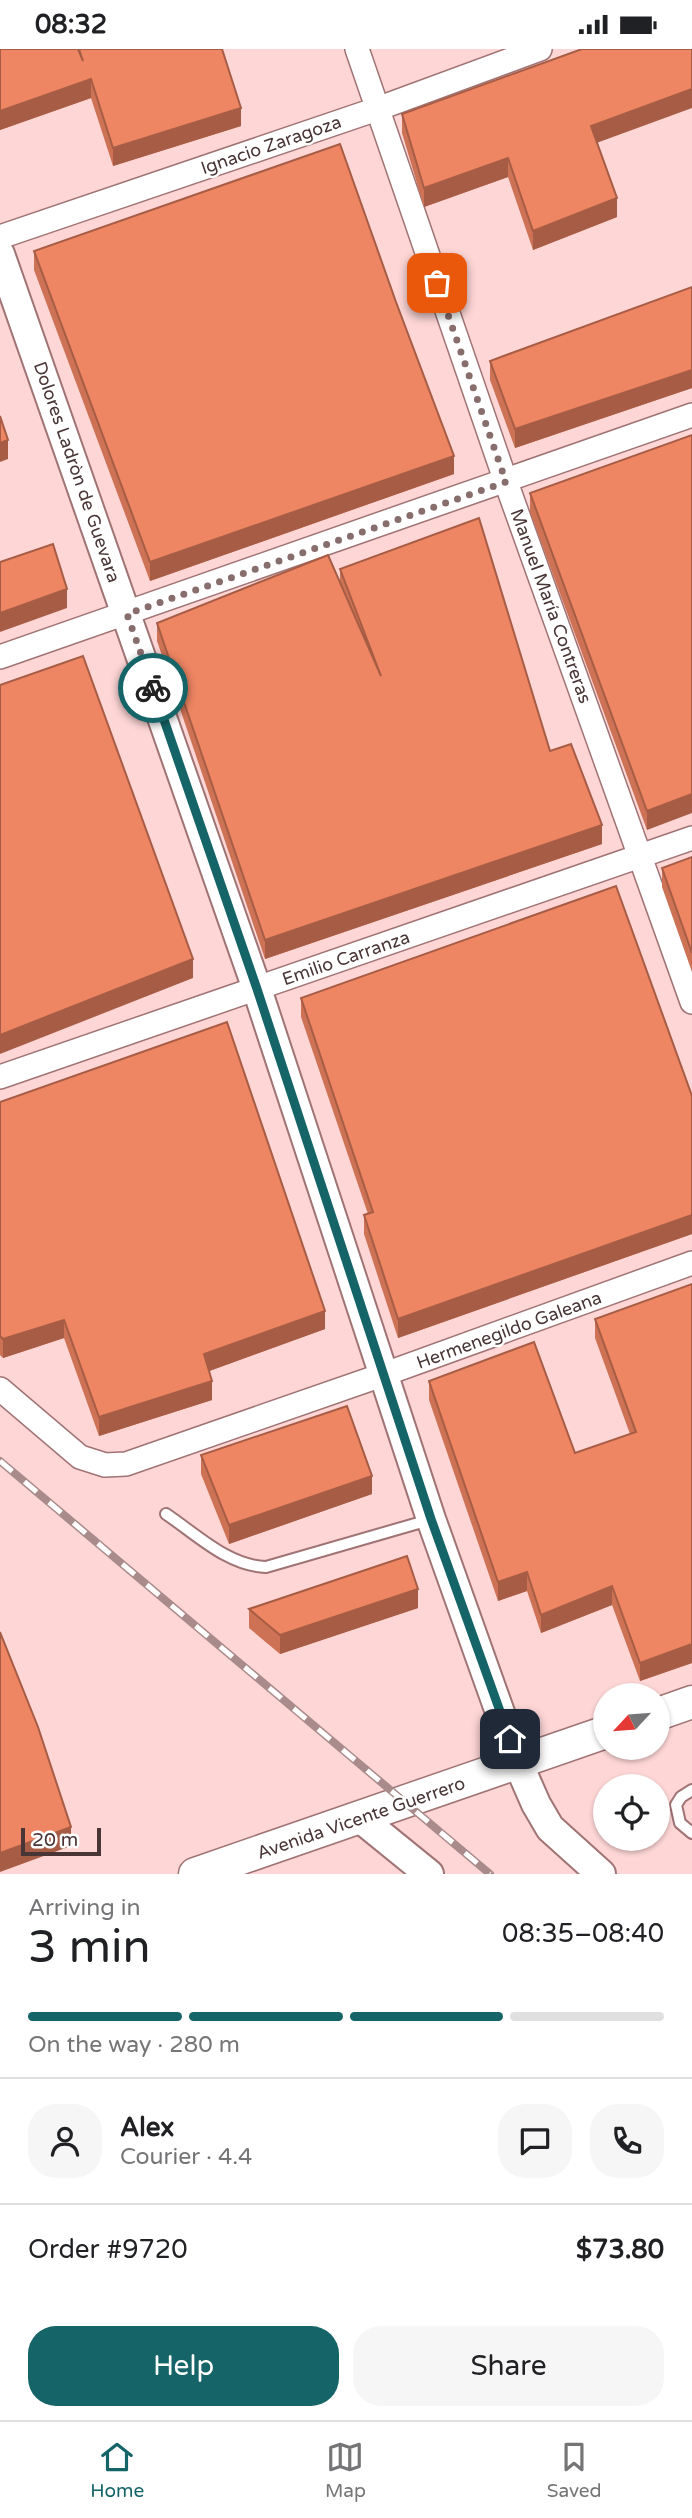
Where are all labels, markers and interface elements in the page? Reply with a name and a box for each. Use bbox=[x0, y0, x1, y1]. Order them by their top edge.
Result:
text: 08:32 bbox=[35, 9, 107, 40]
street label: Ignacio Zaragoza bbox=[198, 111, 344, 179]
pin bbox=[407, 253, 467, 313]
icon: bag bbox=[418, 264, 456, 302]
street label: Dolores Ladròn de Guevara bbox=[29, 359, 125, 585]
street label: Manuel María Contreras bbox=[505, 506, 597, 706]
courier bbox=[118, 653, 188, 723]
icon: bike bbox=[134, 669, 172, 707]
street label: Emilio Carranza bbox=[279, 926, 413, 990]
street label: Hermenegildo Galeana bbox=[414, 1286, 604, 1374]
north arrow bbox=[593, 1683, 670, 1761]
map controls bbox=[593, 1683, 670, 1851]
pin bbox=[480, 1709, 540, 1769]
icon: home bbox=[491, 1720, 529, 1758]
street label: Avenida Vicente Guerrero bbox=[254, 1772, 468, 1864]
button: locate bbox=[593, 1774, 670, 1851]
scale bar bbox=[21, 1825, 102, 1857]
text: 20 m bbox=[32, 1829, 78, 1851]
text: Arriving in bbox=[28, 1894, 141, 1922]
text: 08:35–08:40 bbox=[502, 1918, 664, 1949]
text: 3 min bbox=[28, 1920, 151, 1975]
text: On the way · 280 m bbox=[28, 2031, 240, 2059]
button: person bbox=[28, 2104, 102, 2178]
button: chat bbox=[498, 2104, 572, 2178]
button: phone bbox=[590, 2104, 664, 2178]
text: Alex bbox=[120, 2112, 174, 2143]
text: Courier · 4.4 bbox=[120, 2143, 252, 2171]
text: Order #9720 bbox=[28, 2234, 188, 2265]
text: $73.80 bbox=[576, 2234, 664, 2265]
button: Help bbox=[28, 2326, 339, 2406]
button: Share bbox=[353, 2326, 664, 2406]
tab: Home bbox=[90, 2438, 144, 2502]
tab: Map bbox=[325, 2438, 366, 2502]
tab: Saved bbox=[547, 2438, 602, 2502]

